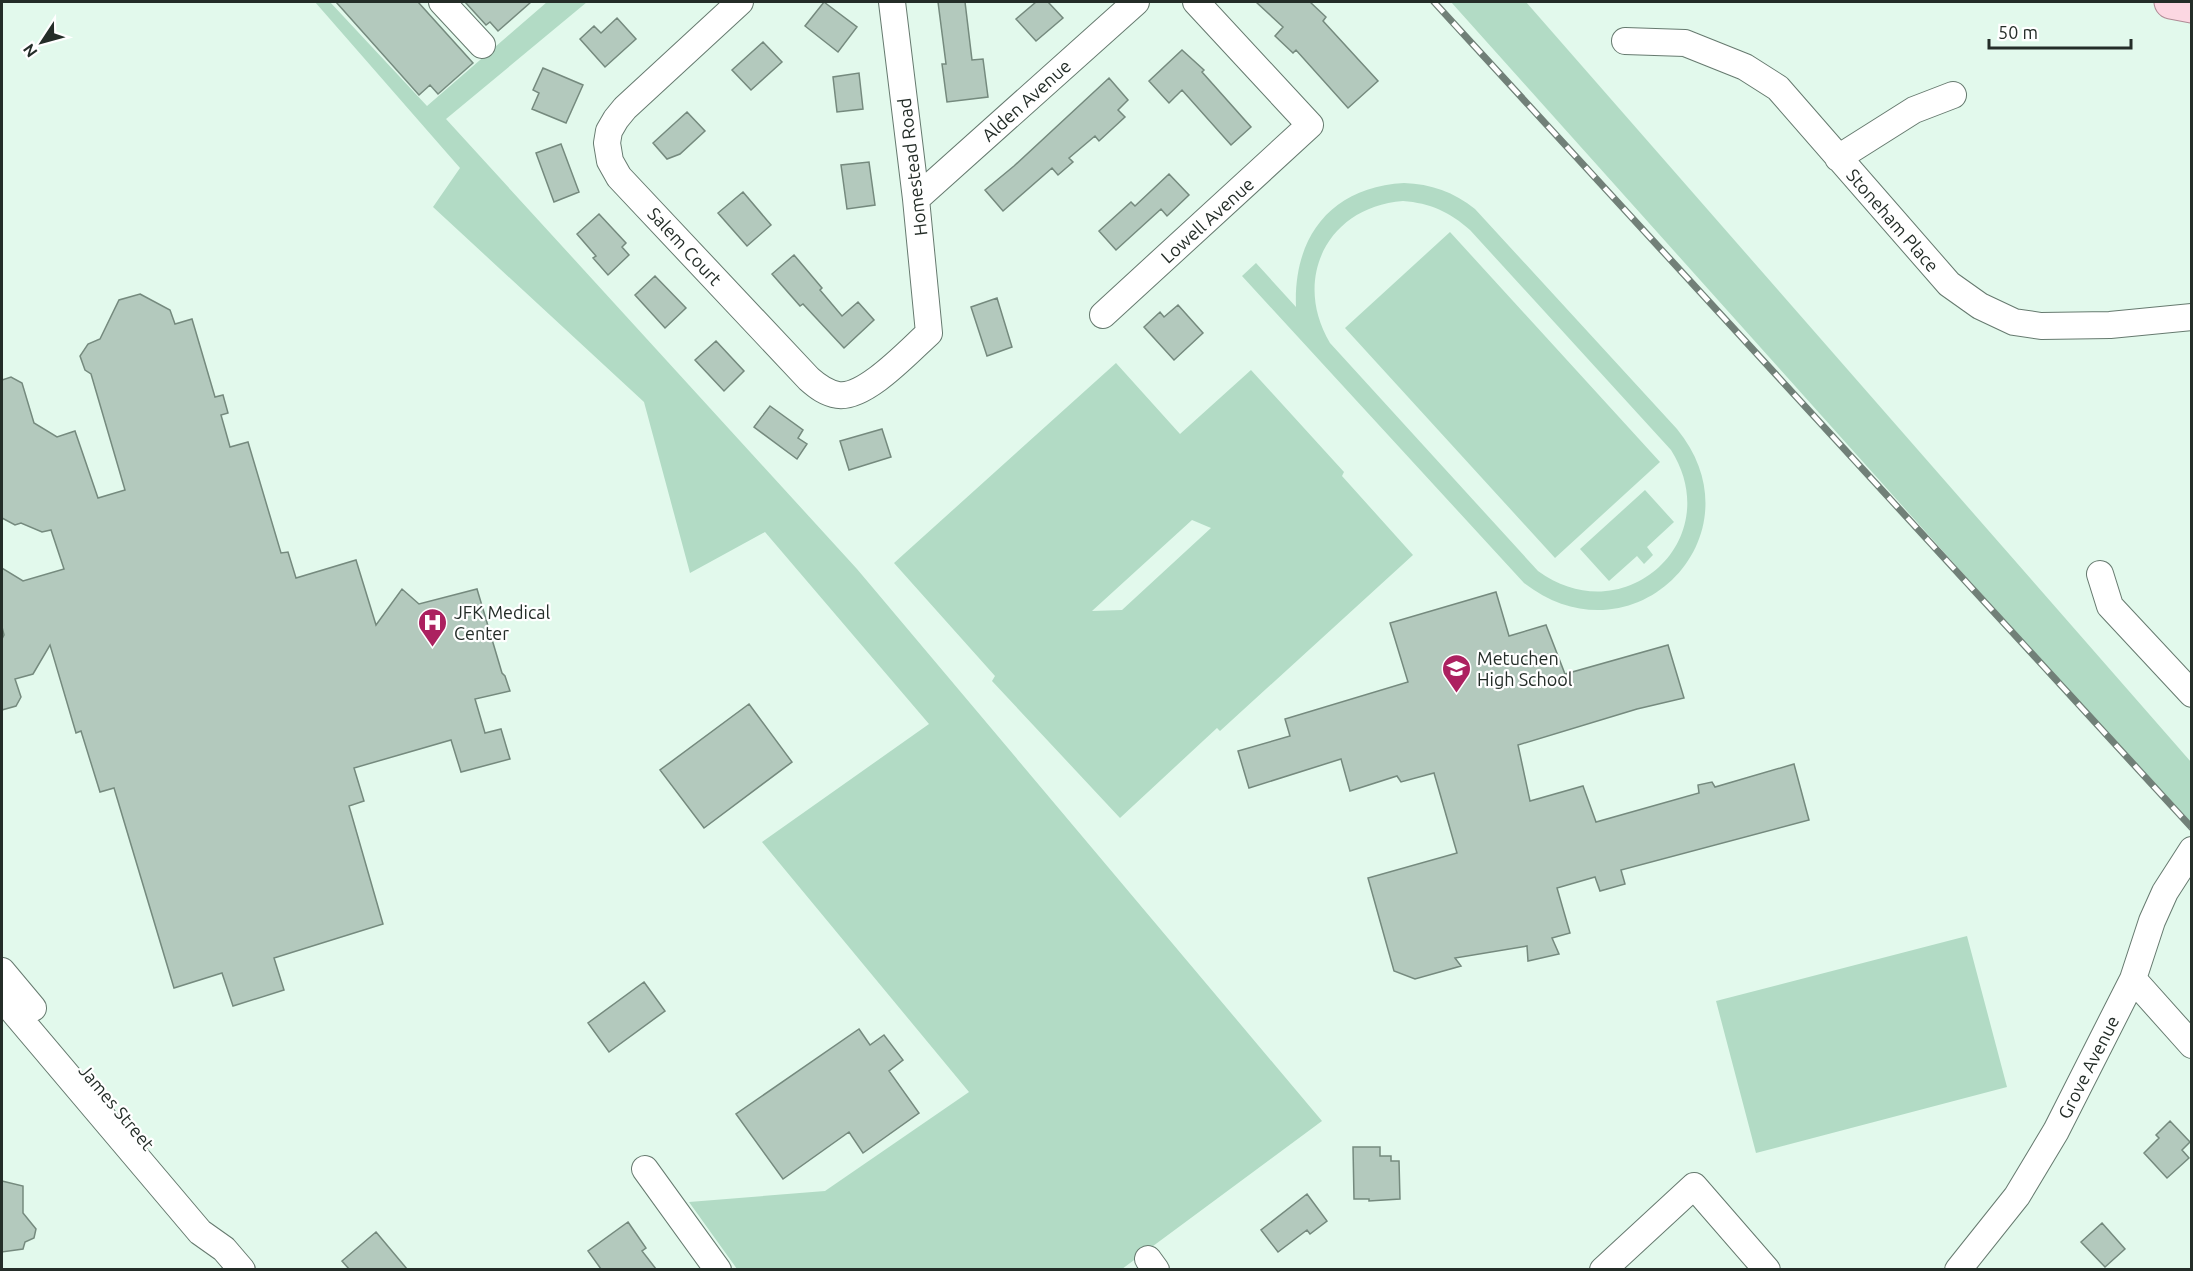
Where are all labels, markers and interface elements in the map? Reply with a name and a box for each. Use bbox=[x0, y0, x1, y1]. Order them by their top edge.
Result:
north arrow bbox=[12, 12, 72, 72]
scale bar bbox=[1989, 12, 2132, 50]
text: 50 m bbox=[1998, 22, 2038, 42]
text: N bbox=[19, 41, 41, 61]
street label: Alden Avenue bbox=[978, 55, 1074, 145]
street label: Homestead Road bbox=[894, 97, 930, 237]
street label: Stoneham Place bbox=[1843, 165, 1943, 275]
street label: Lowell Avenue bbox=[1157, 173, 1257, 267]
street label: Salem Court bbox=[644, 203, 726, 289]
place label: JFK Medical Center bbox=[454, 602, 550, 643]
hospital icon: JFK Medical Center bbox=[417, 606, 449, 648]
place label: Metuchen High School bbox=[1477, 648, 1573, 689]
school or university icon: Metuchen High School bbox=[1440, 652, 1472, 694]
street label: Grove Avenue bbox=[2054, 1012, 2122, 1122]
street label: James Street bbox=[75, 1060, 159, 1154]

